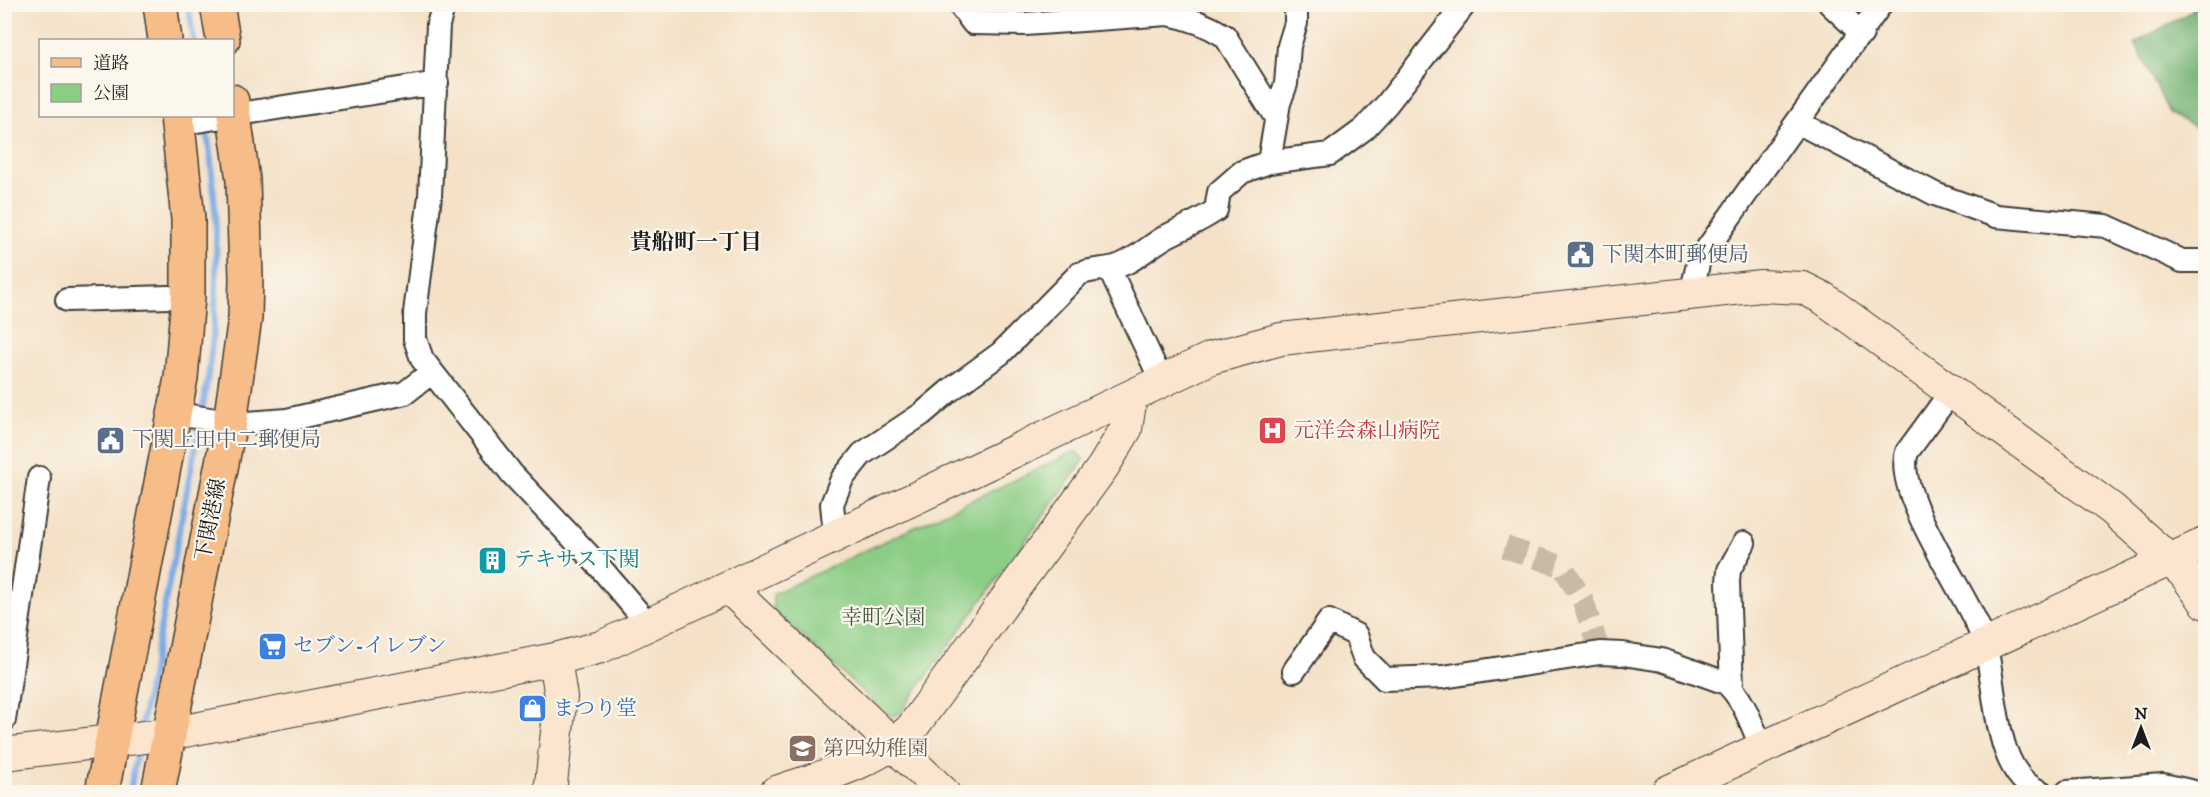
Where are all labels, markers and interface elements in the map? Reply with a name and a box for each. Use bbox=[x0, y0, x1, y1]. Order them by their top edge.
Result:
legend bbox=[39, 39, 234, 117]
text: 道路 bbox=[93, 53, 129, 75]
text: 公園 bbox=[93, 83, 129, 105]
district label: 貴船町一丁目 bbox=[630, 229, 762, 256]
public building icon: 下関本町郵便局 bbox=[1565, 239, 1597, 271]
place label: 下関本町郵便局 bbox=[1602, 242, 1749, 268]
hospital icon: 元洋会森山病院 bbox=[1256, 415, 1288, 447]
place label: 元洋会森山病院 bbox=[1293, 418, 1440, 444]
public building icon: 下関上田中二郵便局 bbox=[95, 424, 127, 456]
place label: 下関上田中二郵便局 bbox=[132, 427, 321, 453]
street label: 下関港線 bbox=[190, 476, 232, 564]
building icon: テキサス下関 bbox=[477, 544, 509, 576]
place label: テキサス下関 bbox=[514, 547, 639, 573]
park label: 幸町公園 bbox=[841, 605, 925, 631]
supermarket icon: セブン-イレブン bbox=[256, 630, 288, 662]
place label: セブン-イレブン bbox=[293, 633, 447, 659]
shop icon: まつり堂 bbox=[516, 693, 548, 725]
place label: まつり堂 bbox=[553, 696, 637, 722]
north arrow bbox=[2111, 698, 2171, 758]
text: N bbox=[2134, 704, 2148, 724]
school or university icon: 第四幼稚園 bbox=[786, 733, 818, 765]
place label: 第四幼稚園 bbox=[823, 736, 928, 762]

